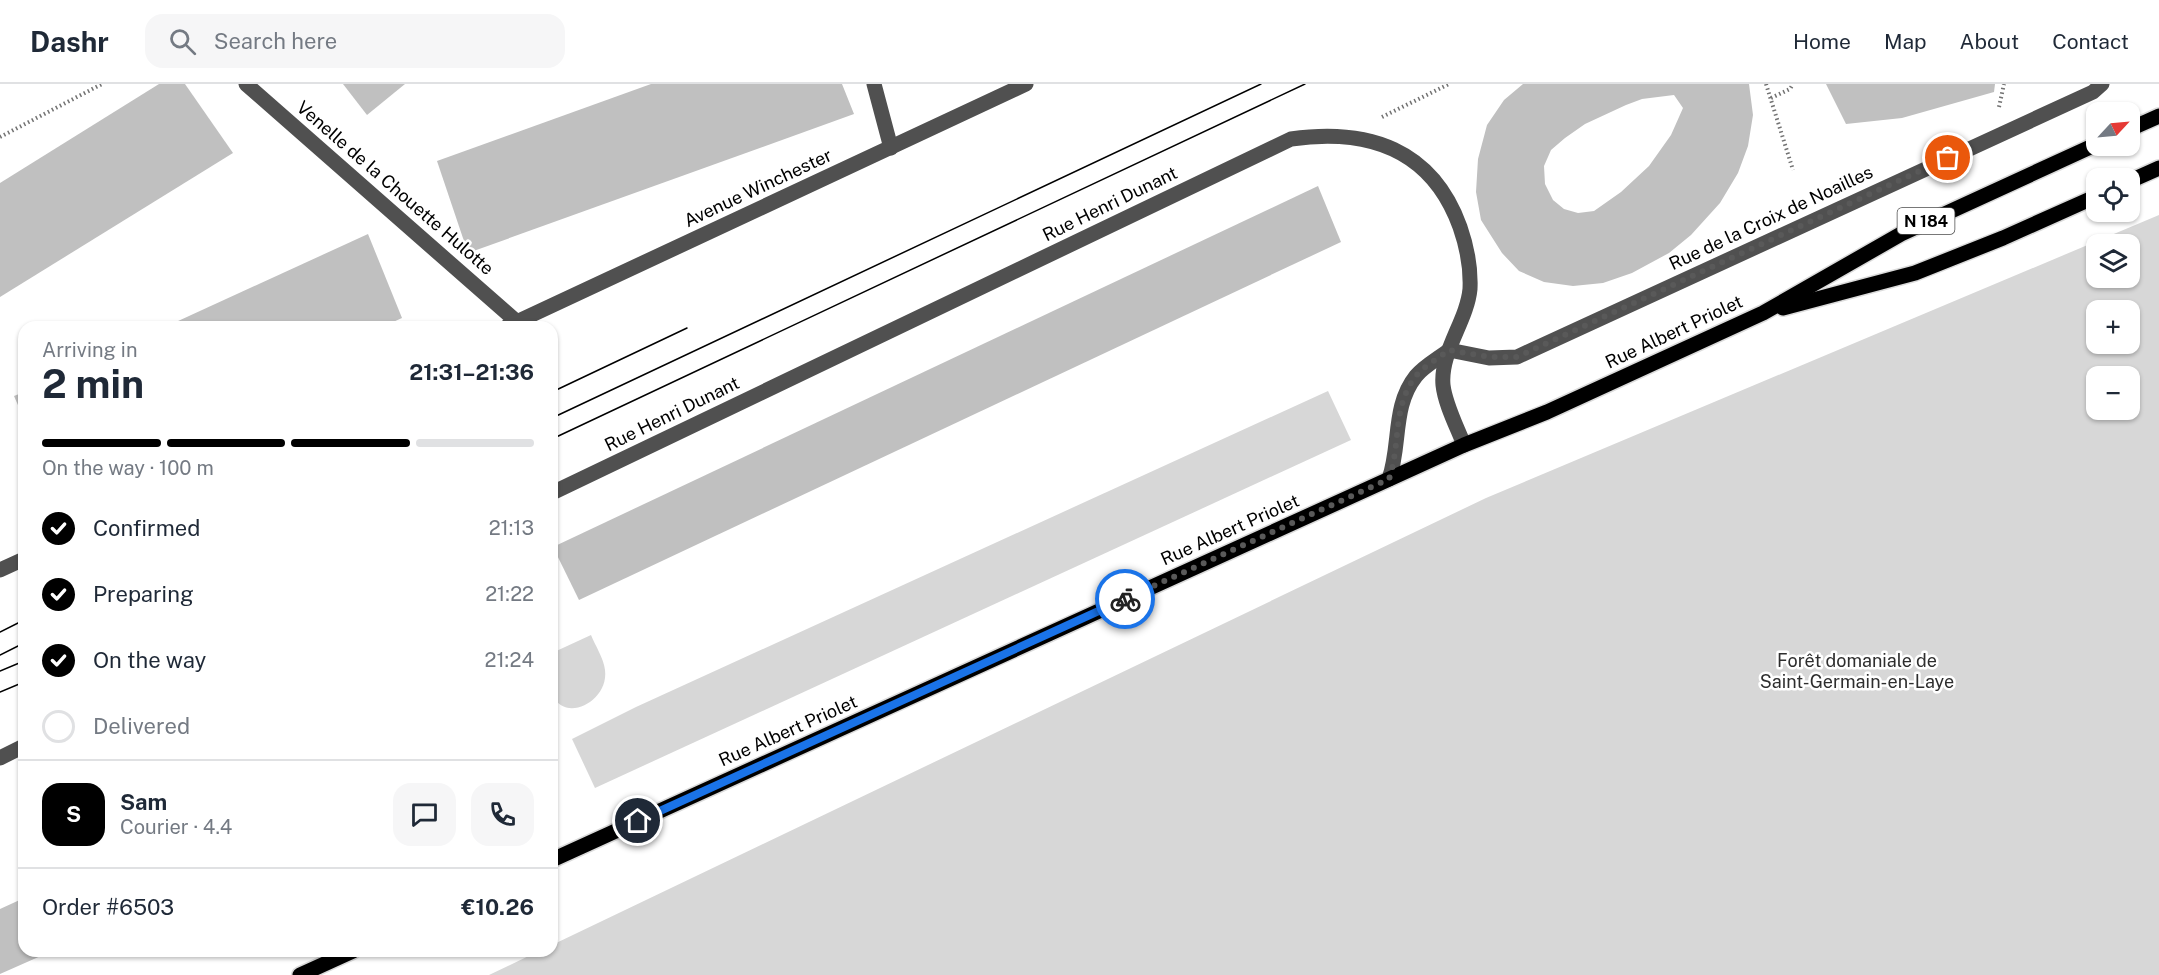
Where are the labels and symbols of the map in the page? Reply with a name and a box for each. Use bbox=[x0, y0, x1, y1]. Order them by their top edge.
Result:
street label: Venelle de la Chouette Hulotte bbox=[293, 96, 498, 279]
north arrow bbox=[2086, 102, 2140, 156]
pin bbox=[1922, 132, 1973, 183]
street label: Avenue Winchester bbox=[680, 144, 835, 231]
street label: Rue de la Croix de Noailles bbox=[1666, 161, 1876, 274]
street label: Rue Henri Dunant bbox=[1039, 162, 1181, 245]
road number: N 184 bbox=[1898, 208, 1954, 234]
street label: Rue Albert Priolet bbox=[1602, 291, 1746, 373]
street label: Rue Henri Dunant bbox=[601, 372, 743, 455]
street label: Rue Albert Priolet bbox=[1157, 490, 1302, 569]
courier bbox=[1095, 569, 1155, 629]
park label: Forêt domaniale de Saint-Germain-en-Laye bbox=[1760, 650, 1954, 692]
street label: Rue Albert Priolet bbox=[715, 691, 860, 770]
pin bbox=[612, 795, 663, 846]

